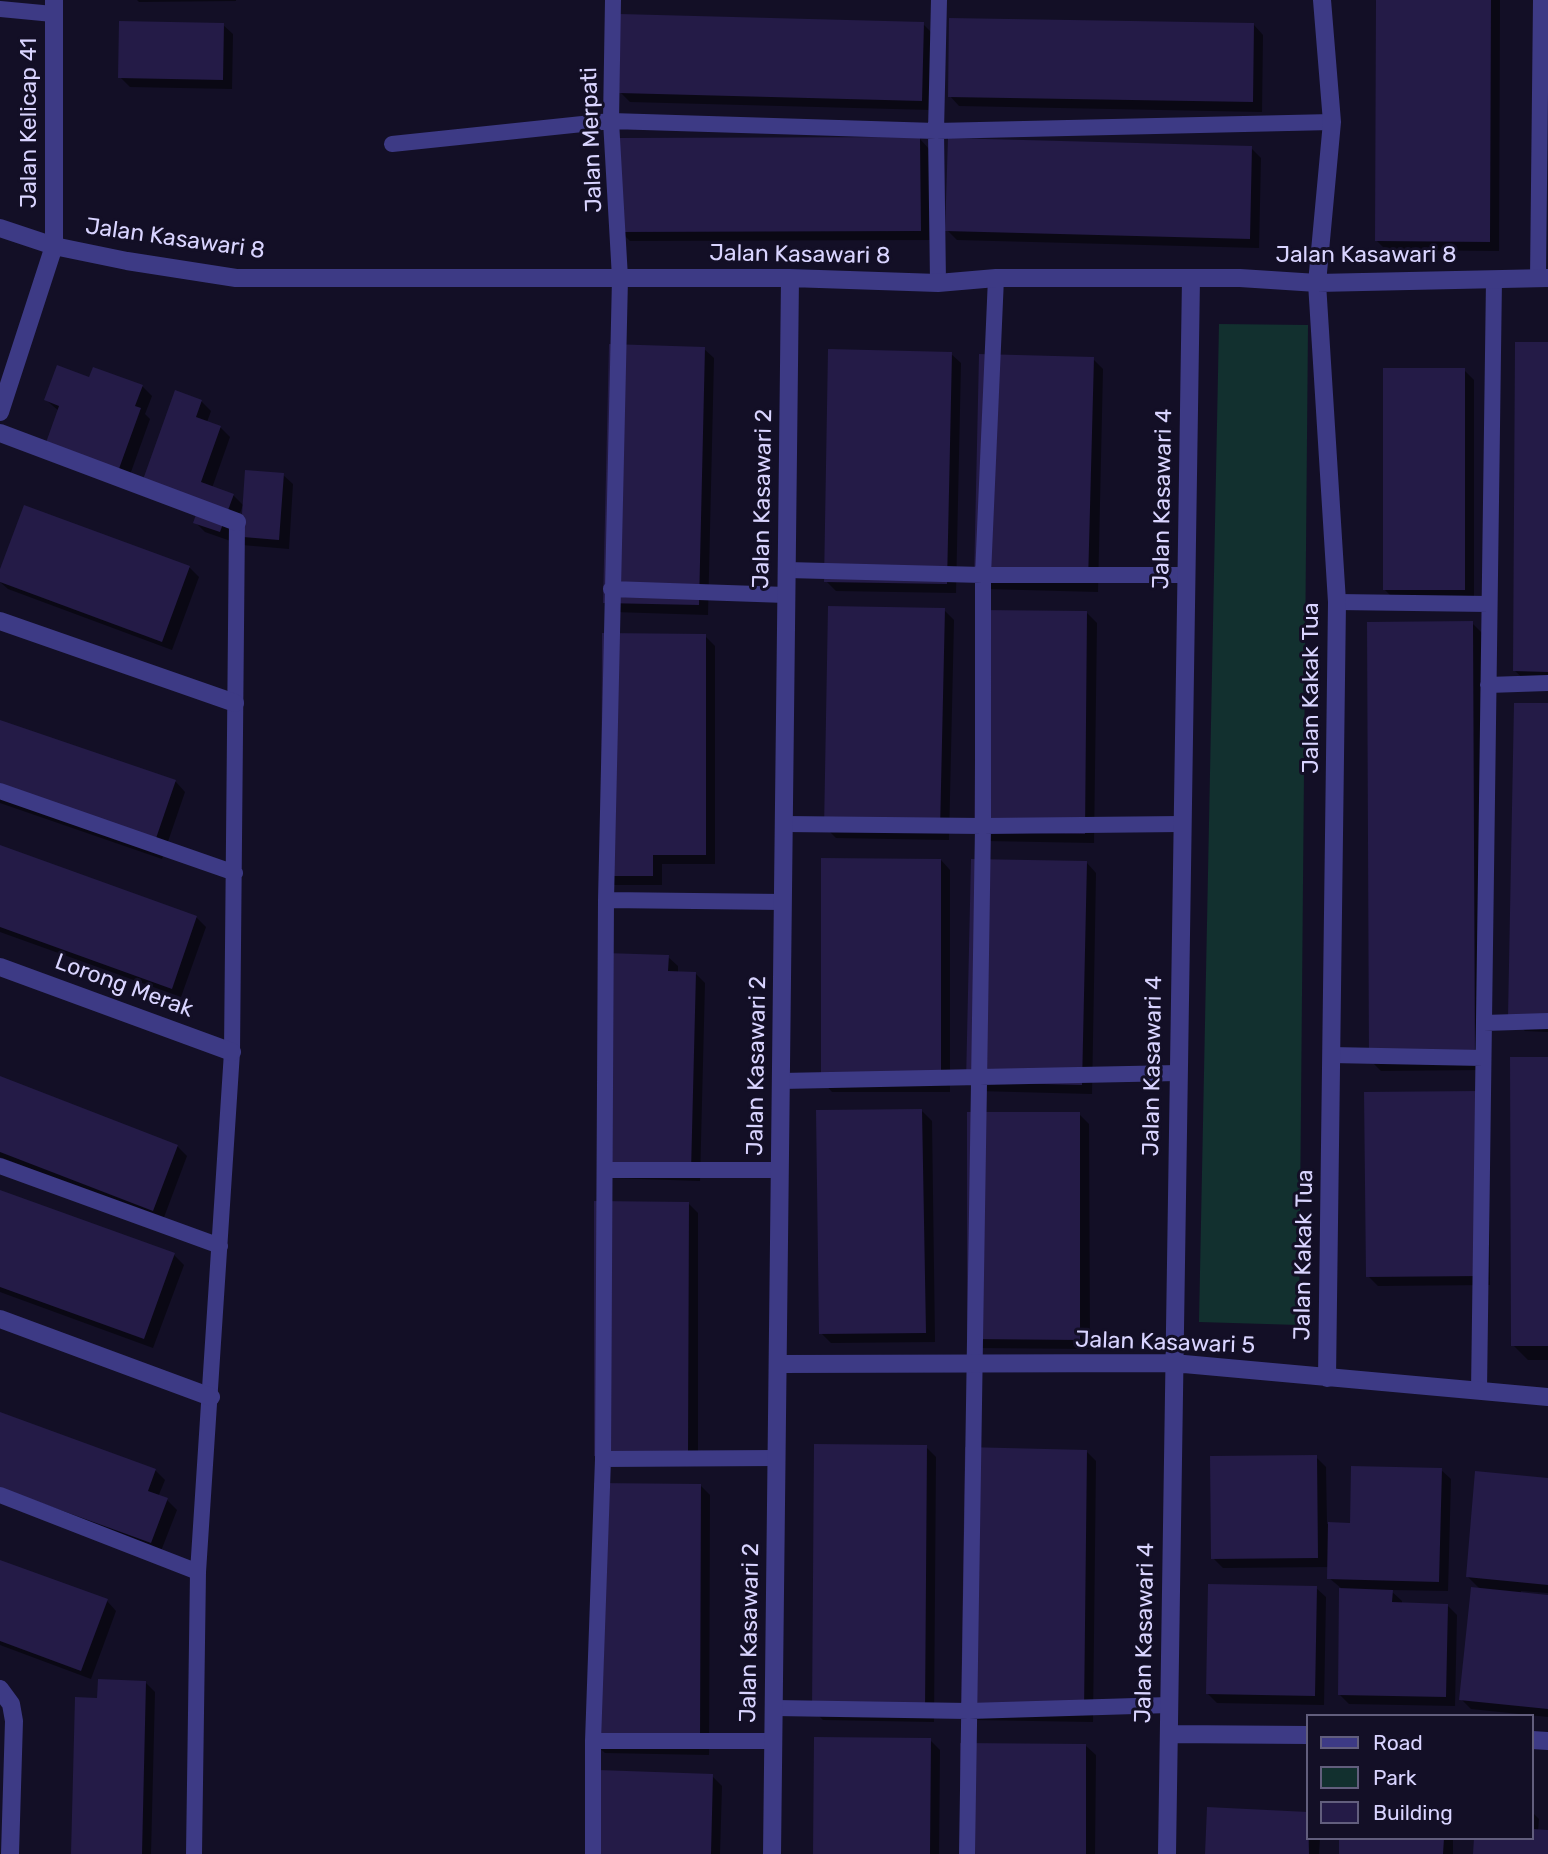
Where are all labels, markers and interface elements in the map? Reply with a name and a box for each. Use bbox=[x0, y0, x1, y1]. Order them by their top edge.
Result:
street label: Jalan Kelicap 41 bbox=[15, 38, 43, 208]
street label: Jalan Merpati bbox=[576, 67, 608, 213]
street label: Jalan Kasawari 8 bbox=[83, 213, 267, 265]
street label: Jalan Kasawari 8 bbox=[709, 240, 891, 270]
street label: Jalan Kasawari 8 bbox=[1275, 241, 1457, 269]
street label: Jalan Kasawari 4 bbox=[1148, 408, 1178, 590]
street label: Jalan Kasawari 2 bbox=[748, 409, 778, 589]
street label: Jalan Kakak Tua bbox=[1297, 602, 1325, 774]
street label: Lorong Merak bbox=[51, 948, 197, 1024]
street label: Jalan Kasawari 4 bbox=[1138, 975, 1168, 1157]
street label: Jalan Kasawari 2 bbox=[742, 976, 772, 1156]
street label: Jalan Kakak Tua bbox=[1289, 1169, 1319, 1341]
street label: Jalan Kasawari 5 bbox=[1074, 1326, 1256, 1360]
street label: Jalan Kasawari 4 bbox=[1130, 1542, 1160, 1724]
street label: Jalan Kasawari 2 bbox=[735, 1543, 765, 1723]
legend bbox=[1306, 1714, 1534, 1840]
text: Road bbox=[1373, 1730, 1423, 1755]
text: Park bbox=[1373, 1765, 1417, 1790]
text: Building bbox=[1373, 1800, 1453, 1825]

